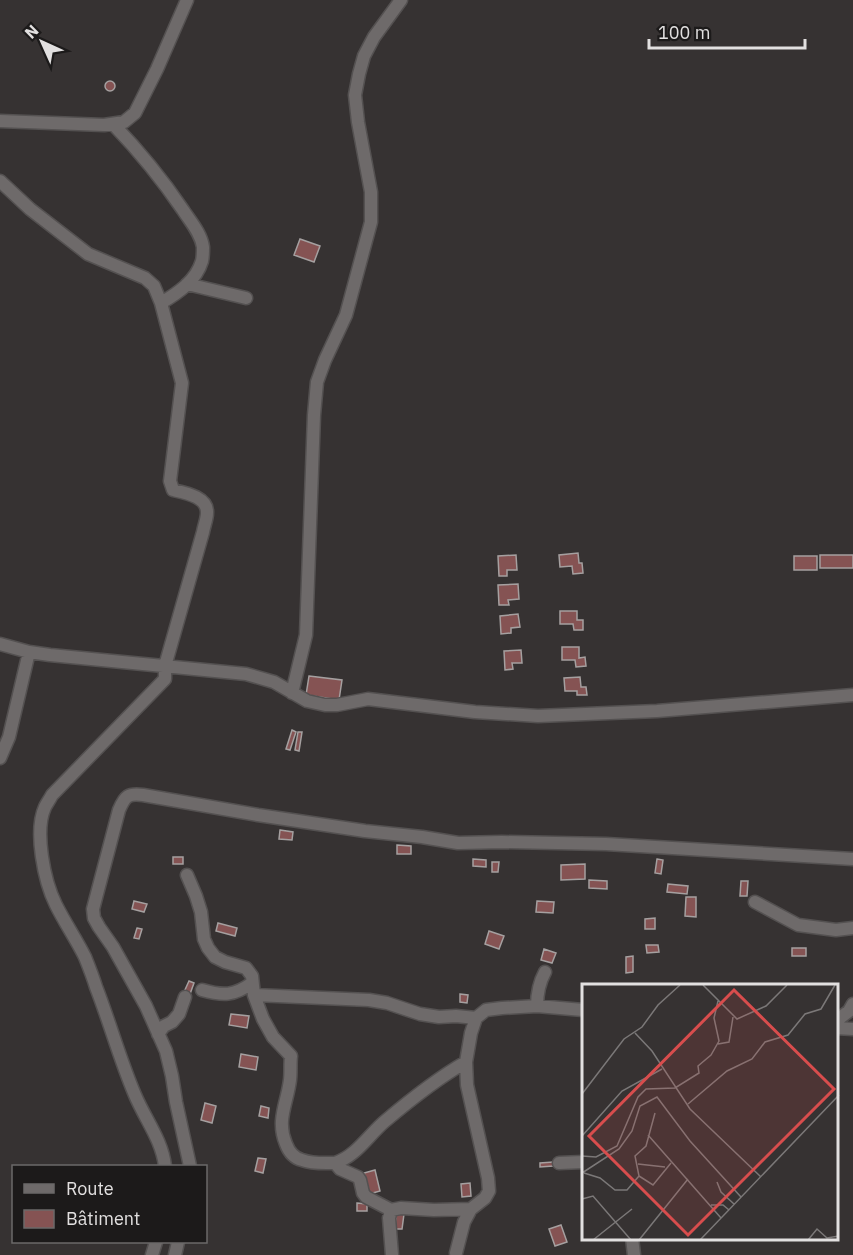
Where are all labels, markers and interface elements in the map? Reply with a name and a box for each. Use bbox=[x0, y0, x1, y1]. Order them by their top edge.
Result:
north arrow bbox=[12, 12, 72, 72]
scale bar bbox=[649, 12, 805, 50]
text: N bbox=[20, 20, 43, 43]
text: 100 m bbox=[658, 21, 710, 44]
inset map bbox=[582, 984, 838, 1240]
legend bbox=[12, 1165, 207, 1243]
text: Route bbox=[66, 1177, 114, 1200]
text: Bâtiment bbox=[66, 1207, 140, 1230]

